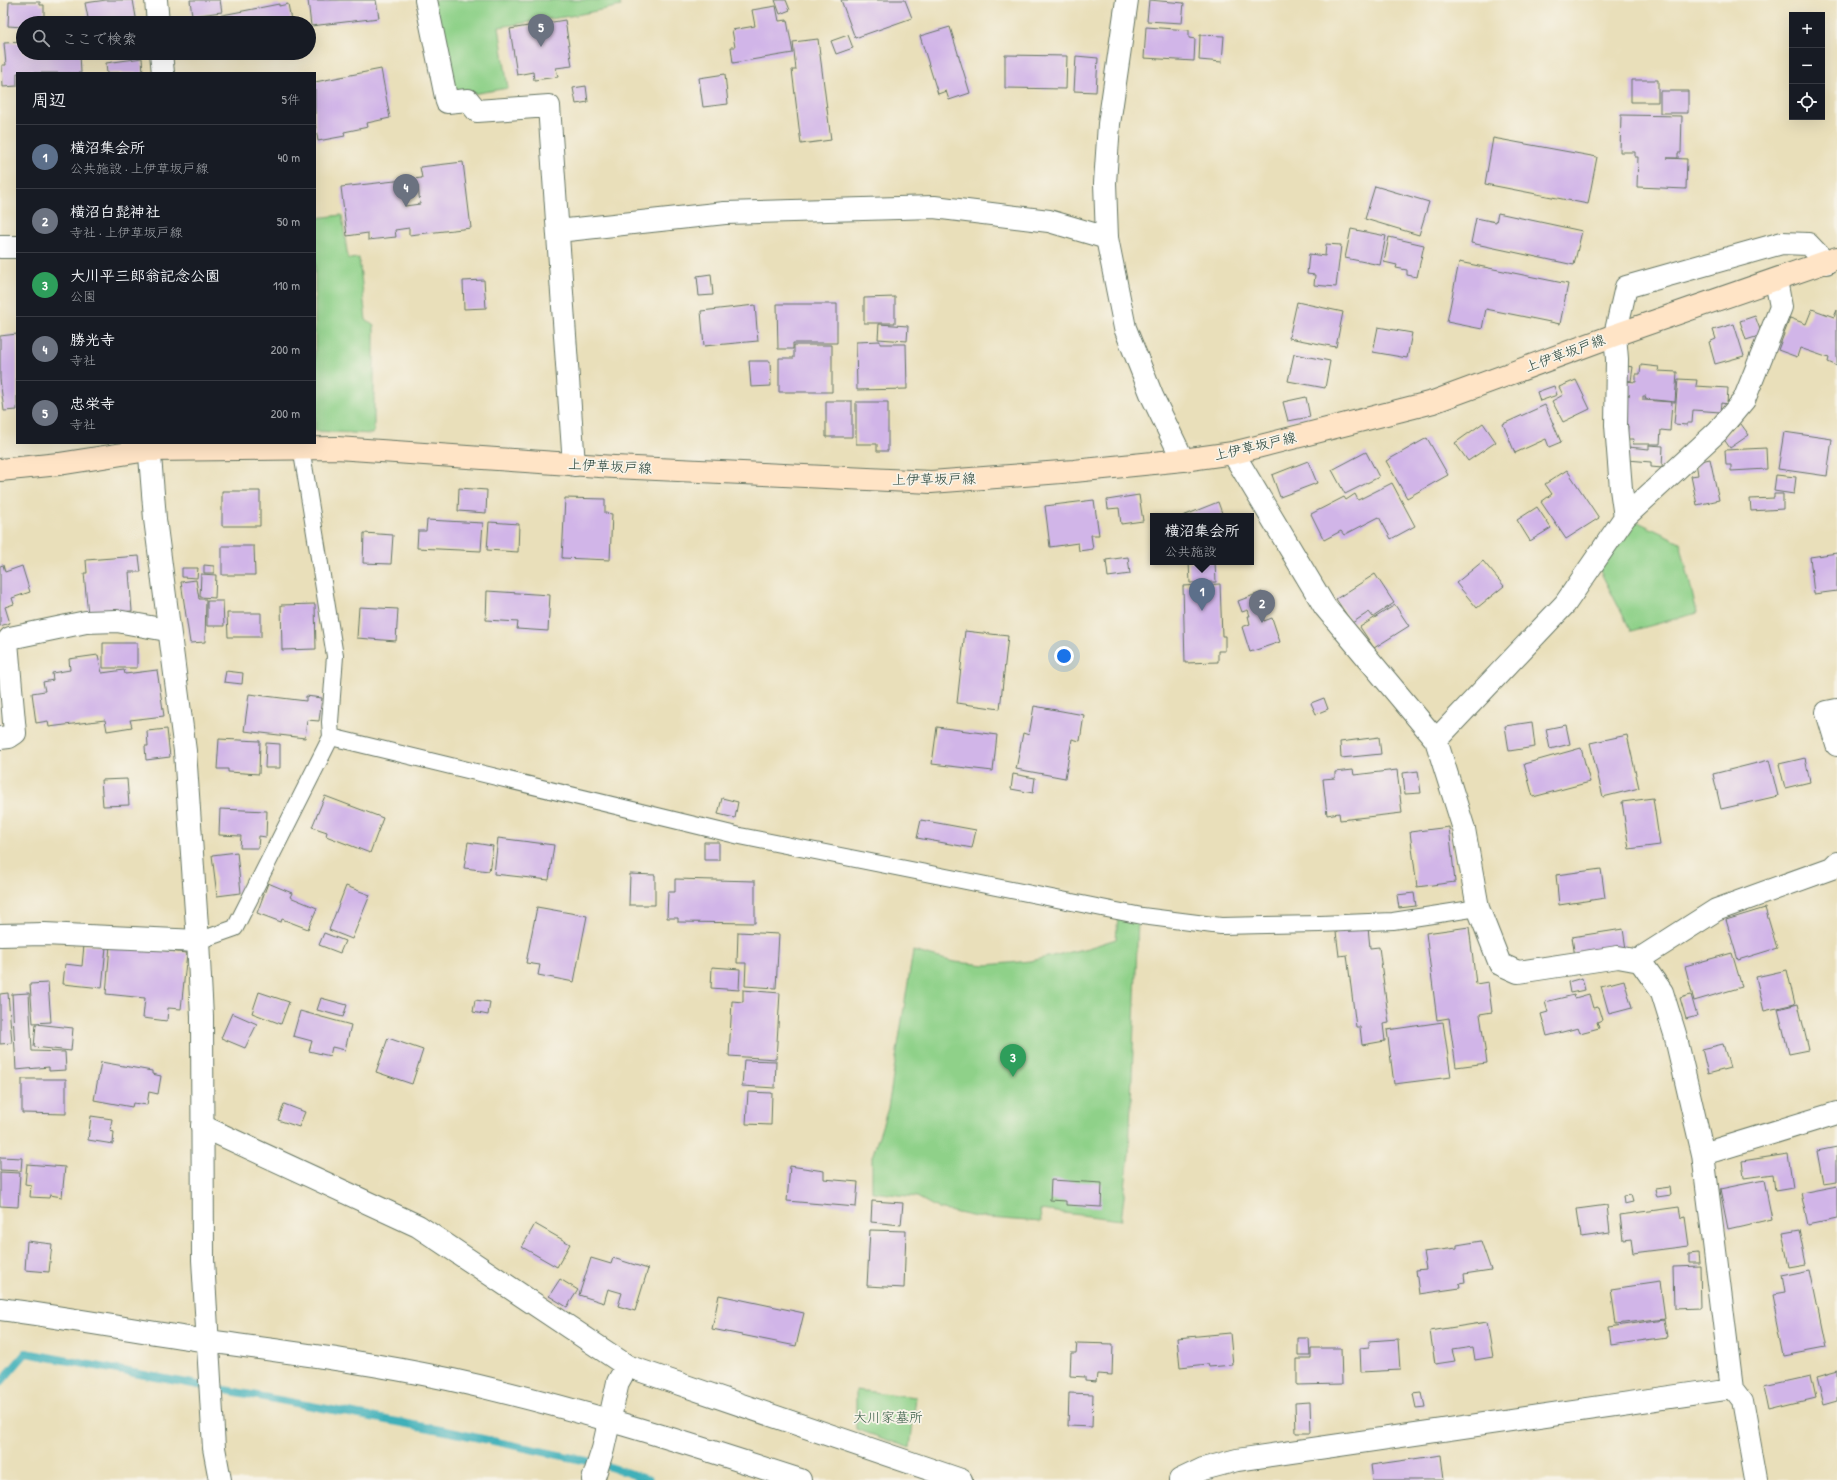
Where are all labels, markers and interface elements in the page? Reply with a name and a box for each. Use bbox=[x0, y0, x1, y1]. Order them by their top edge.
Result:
map controls bbox=[1789, 12, 1825, 120]
button: + bbox=[1789, 12, 1825, 48]
pin: 5 bbox=[528, 14, 554, 47]
search box bbox=[16, 16, 316, 60]
icon: search bbox=[30, 27, 52, 49]
text: ここで検索 bbox=[62, 28, 137, 49]
button: − bbox=[1789, 48, 1825, 84]
button: locate bbox=[1789, 84, 1825, 120]
text: 周辺 bbox=[32, 88, 66, 111]
text: 5件 bbox=[282, 90, 300, 108]
text: 横沼集会所 bbox=[70, 137, 145, 158]
text: 1 bbox=[43, 148, 47, 166]
text: 40 m bbox=[277, 148, 300, 166]
text: 公共施設 · 上伊草坂戸線 bbox=[70, 159, 209, 177]
pin: 4 bbox=[393, 174, 419, 207]
text: 横沼白髭神社 bbox=[70, 201, 160, 222]
text: 2 bbox=[42, 212, 48, 230]
text: 50 m bbox=[277, 212, 300, 230]
text: 寺社 · 上伊草坂戸線 bbox=[70, 223, 183, 241]
text: 大川平三郎翁記念公園 bbox=[70, 265, 220, 286]
text: 3 bbox=[42, 276, 48, 294]
text: 110 m bbox=[273, 276, 300, 294]
text: 公園 bbox=[70, 287, 96, 305]
text: 勝光寺 bbox=[70, 329, 115, 350]
street label: 上伊草坂戸線 bbox=[1522, 329, 1608, 376]
text: 4 bbox=[43, 340, 47, 358]
text: 200 m bbox=[270, 340, 300, 358]
text: 寺社 bbox=[70, 351, 96, 369]
text: 忠栄寺 bbox=[70, 393, 115, 414]
text: 5 bbox=[42, 404, 48, 422]
text: 200 m bbox=[270, 404, 300, 422]
text: 寺社 bbox=[70, 415, 96, 433]
street label: 上伊草坂戸線 bbox=[1212, 427, 1298, 464]
street label: 上伊草坂戸線 bbox=[568, 454, 652, 477]
street label: 上伊草坂戸線 bbox=[892, 468, 976, 489]
popup bbox=[1150, 513, 1254, 565]
text: 横沼集会所 bbox=[1164, 520, 1240, 541]
text: 公共施設 bbox=[1164, 542, 1217, 560]
pin: 1 bbox=[1189, 578, 1215, 611]
pin: 2 bbox=[1249, 590, 1275, 623]
your location bbox=[1054, 646, 1074, 666]
pin: 3 bbox=[1000, 1044, 1026, 1077]
park label: 大川家墓所 bbox=[853, 1407, 923, 1426]

